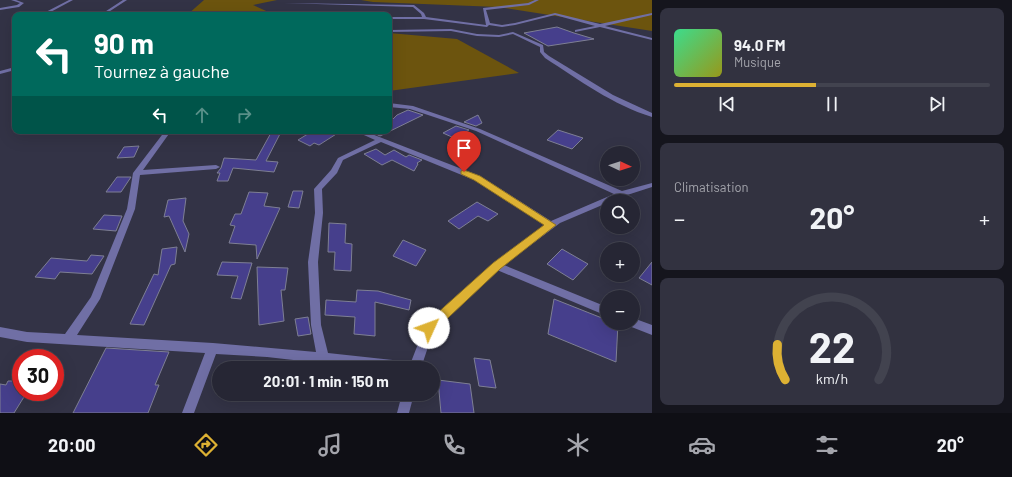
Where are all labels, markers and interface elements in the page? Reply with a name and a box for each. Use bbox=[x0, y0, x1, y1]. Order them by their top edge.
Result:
text: 90 m bbox=[94, 26, 154, 60]
icon: left bbox=[28, 28, 80, 80]
text: 94.0 FM bbox=[734, 36, 785, 54]
text: Musique bbox=[734, 54, 781, 70]
text: Tournez à gauche bbox=[94, 60, 230, 82]
icon: previous bbox=[716, 93, 738, 115]
icon: pause bbox=[821, 93, 843, 115]
icon: next bbox=[926, 93, 948, 115]
icon: left bbox=[149, 104, 171, 126]
icon: ahead bbox=[191, 104, 213, 126]
icon: right bbox=[233, 104, 255, 126]
pin bbox=[447, 131, 481, 172]
icon: arrive bbox=[453, 137, 475, 159]
north arrow bbox=[600, 146, 640, 186]
map controls bbox=[600, 146, 640, 330]
text: Climatisation bbox=[674, 179, 749, 195]
button: search bbox=[600, 194, 640, 234]
text: 20° bbox=[809, 199, 855, 235]
text: − bbox=[674, 205, 685, 231]
text: + bbox=[979, 205, 990, 231]
button: + bbox=[600, 242, 640, 282]
button: − bbox=[600, 290, 640, 330]
position arrow bbox=[408, 307, 450, 349]
text: 22 bbox=[809, 320, 855, 370]
speed limit sign: 30 bbox=[12, 349, 64, 401]
text: km/h bbox=[816, 369, 848, 386]
text: 20:01 · 1 min · 150 m bbox=[263, 372, 389, 390]
icon: directions bbox=[192, 431, 220, 459]
icon: music bbox=[316, 431, 344, 459]
icon: phone bbox=[440, 431, 468, 459]
icon: climate bbox=[564, 431, 592, 459]
icon: car bbox=[688, 431, 716, 459]
icon: filters bbox=[813, 431, 841, 459]
text: 20:00 bbox=[48, 434, 96, 456]
text: 20° bbox=[937, 434, 964, 456]

